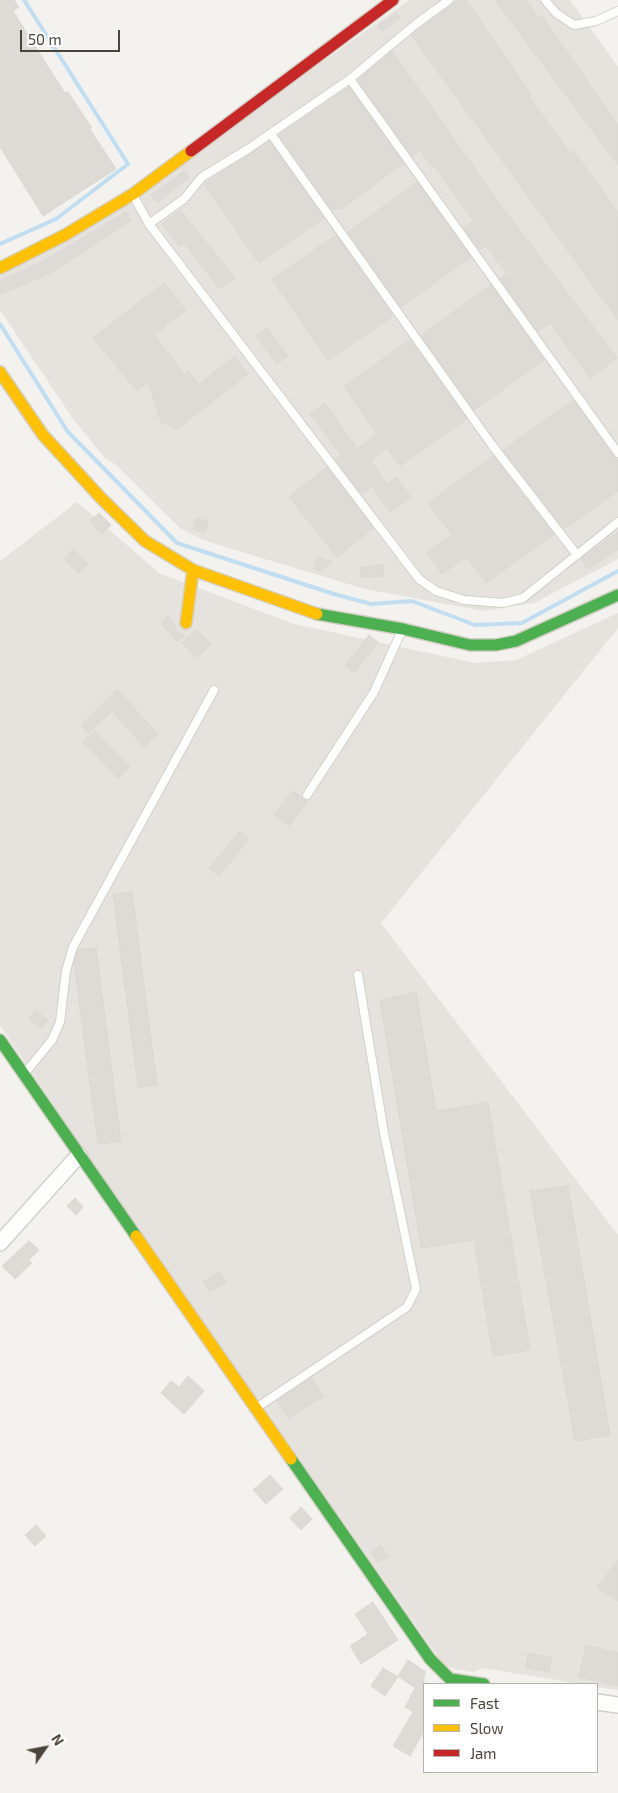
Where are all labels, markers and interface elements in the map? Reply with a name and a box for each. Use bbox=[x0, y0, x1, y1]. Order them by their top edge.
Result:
scale bar bbox=[22, 20, 122, 52]
text: 50 m bbox=[28, 30, 62, 48]
legend bbox=[423, 1683, 598, 1773]
text: Fast bbox=[470, 1694, 499, 1712]
text: Slow bbox=[470, 1719, 504, 1737]
north arrow bbox=[20, 1723, 70, 1773]
text: N bbox=[48, 1731, 68, 1748]
text: Jam bbox=[470, 1744, 496, 1762]

